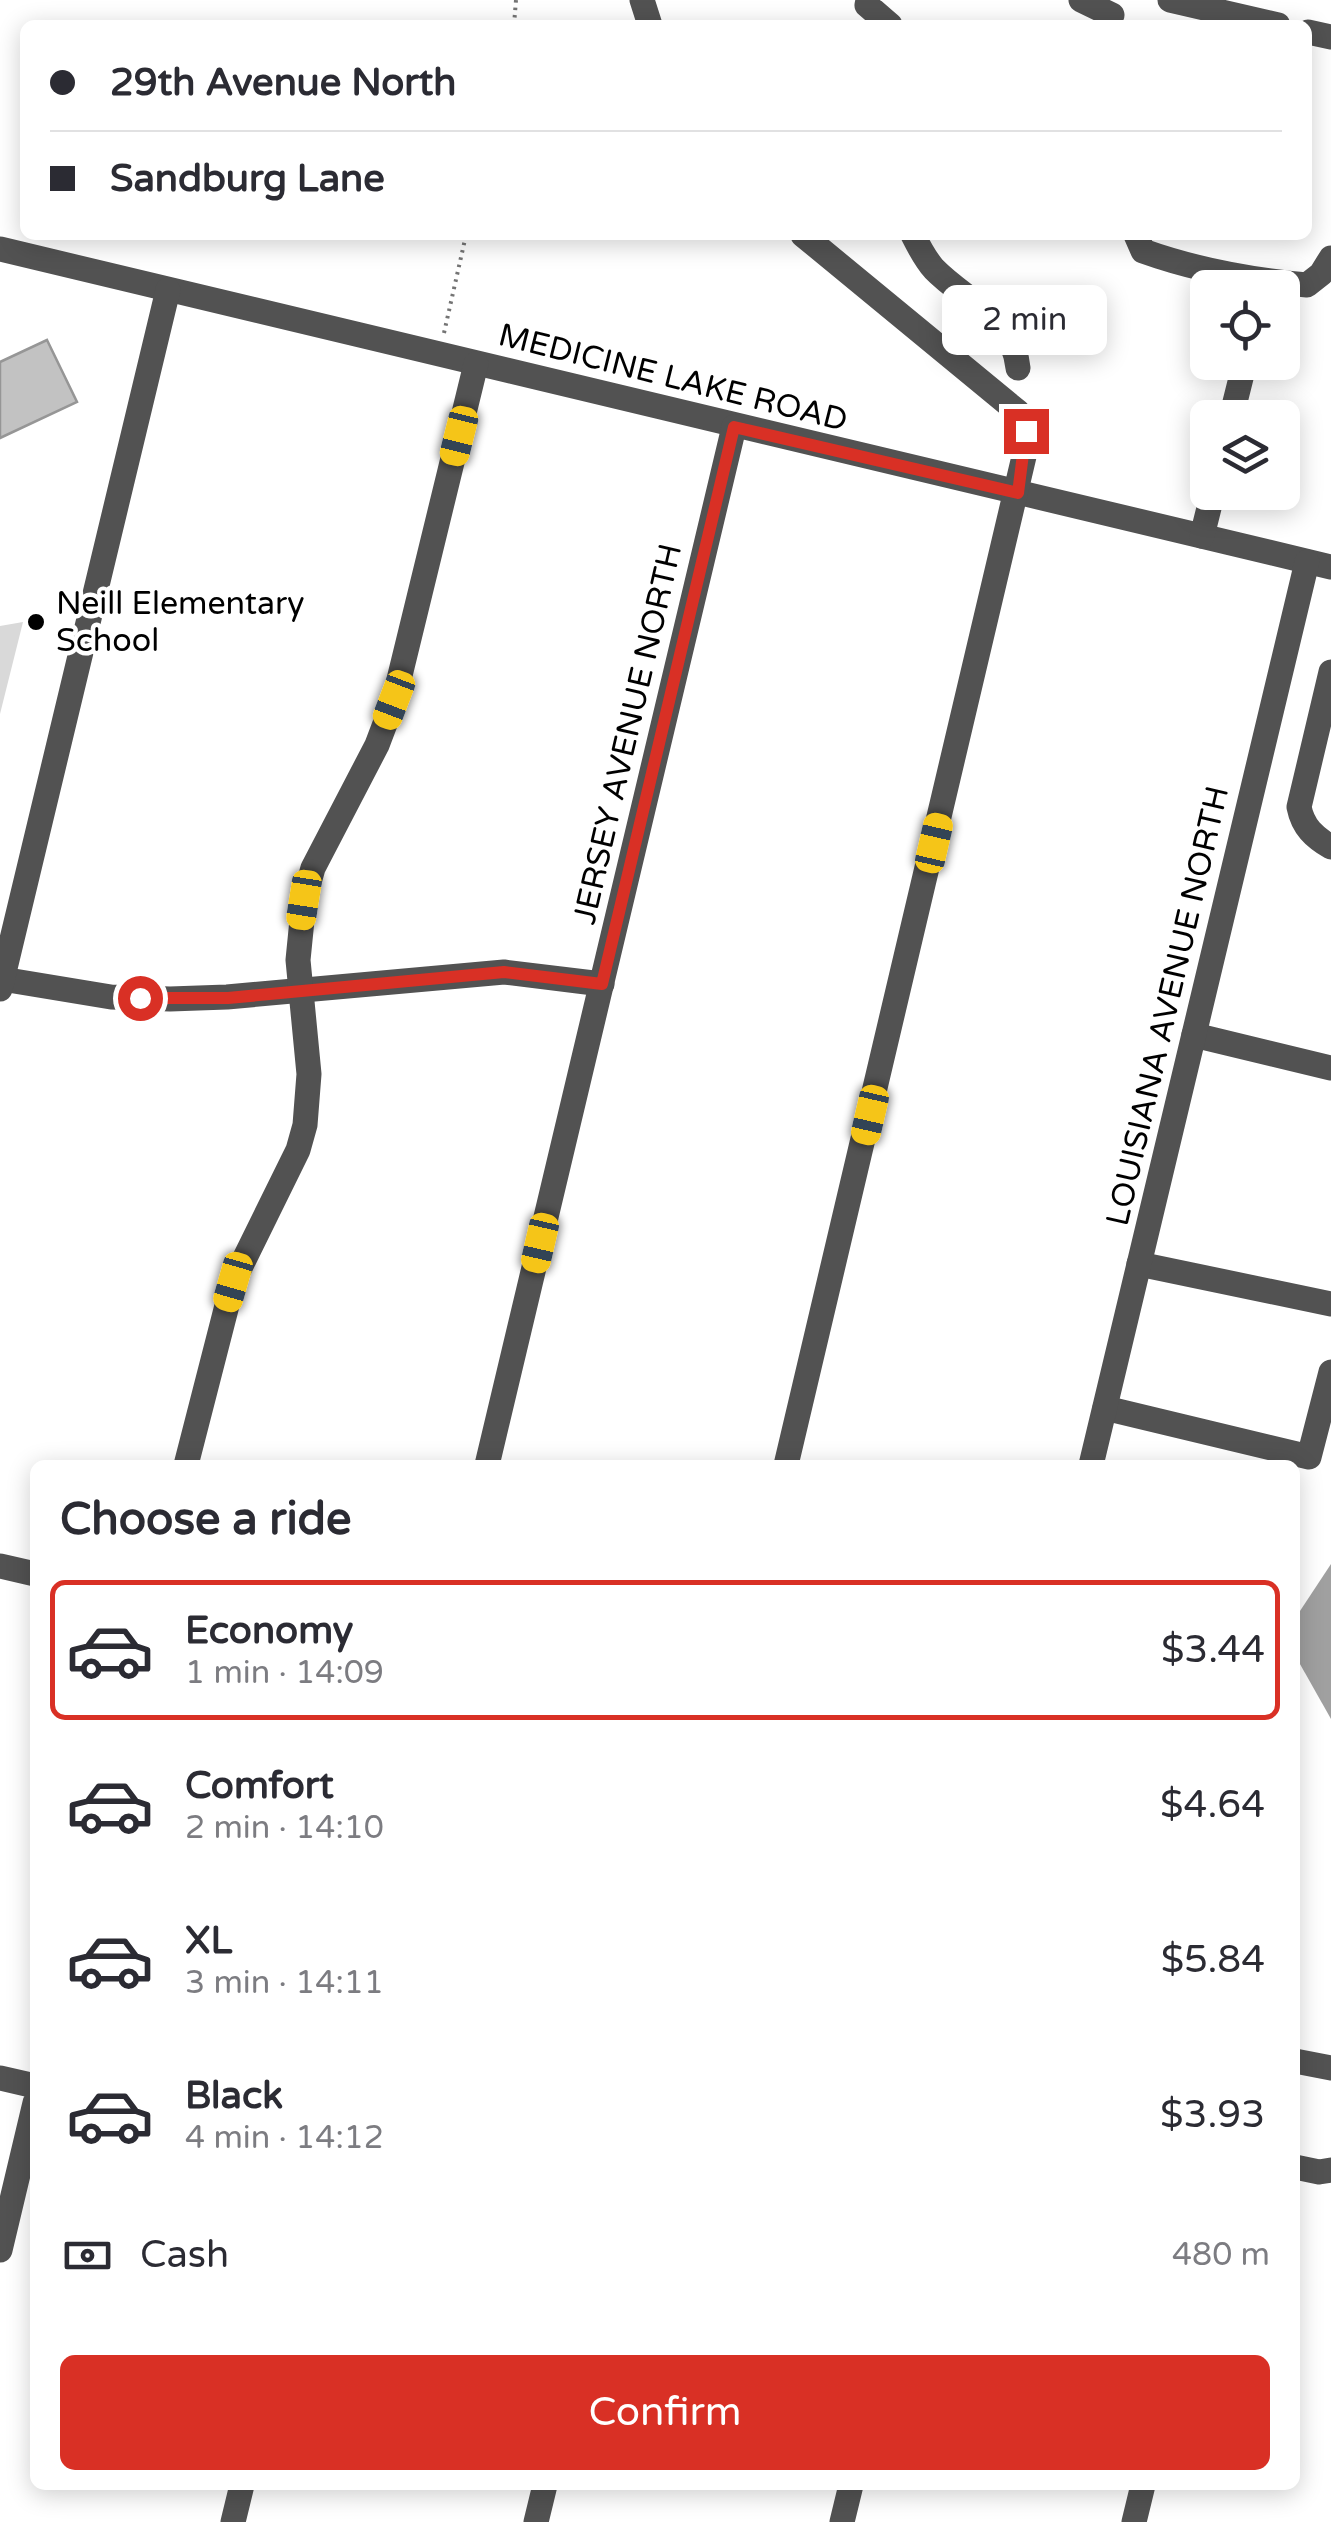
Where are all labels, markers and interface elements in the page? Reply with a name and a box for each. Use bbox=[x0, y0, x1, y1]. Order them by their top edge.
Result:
text: 29th Avenue North bbox=[110, 60, 456, 106]
text: Sandburg Lane bbox=[110, 156, 385, 202]
map controls bbox=[1190, 270, 1300, 510]
button: locate bbox=[1190, 270, 1300, 380]
callout: 2 min bbox=[944, 286, 1108, 356]
text: 2 min bbox=[982, 301, 1067, 339]
street label: MEDICINE LAKE ROAD bbox=[495, 316, 851, 440]
button: layers bbox=[1190, 400, 1300, 510]
car bbox=[437, 403, 481, 469]
route end bbox=[1004, 409, 1049, 454]
street label: JERSEY AVENUE NORTH bbox=[566, 540, 690, 928]
place label: Neill Elementary School bbox=[56, 585, 304, 660]
marker: Neill Elementary School bbox=[25, 611, 47, 633]
car bbox=[369, 667, 419, 733]
street label: LOUISIANA AVENUE NORTH bbox=[1099, 782, 1237, 1230]
car bbox=[913, 810, 955, 876]
car bbox=[284, 868, 324, 932]
route start bbox=[118, 976, 163, 1021]
car bbox=[849, 1082, 891, 1148]
car bbox=[519, 1210, 561, 1276]
car bbox=[210, 1249, 256, 1315]
text: Choose a ride bbox=[60, 1493, 351, 1547]
icon: car bbox=[65, 1605, 155, 1695]
text: Economy bbox=[185, 1608, 353, 1654]
text: $3.44 bbox=[1161, 1627, 1265, 1673]
text: 1 min · 14:09 bbox=[185, 1654, 384, 1692]
icon: car bbox=[65, 1760, 155, 1850]
text: Comfort bbox=[185, 1763, 334, 1809]
text: $4.64 bbox=[1160, 1782, 1265, 1828]
text: 2 min · 14:10 bbox=[185, 1809, 384, 1847]
icon: car bbox=[65, 1915, 155, 2005]
text: XL bbox=[185, 1918, 232, 1964]
text: $5.84 bbox=[1161, 1937, 1265, 1983]
text: 3 min · 14:11 bbox=[185, 1964, 384, 2002]
icon: car bbox=[65, 2070, 155, 2160]
text: Black bbox=[185, 2073, 283, 2119]
text: $3.93 bbox=[1160, 2092, 1265, 2138]
text: 4 min · 14:12 bbox=[185, 2119, 384, 2157]
icon: cash bbox=[60, 2228, 115, 2283]
text: Cash bbox=[140, 2232, 229, 2278]
text: 480 m bbox=[1172, 2236, 1270, 2274]
button: Confirm bbox=[60, 2355, 1270, 2470]

